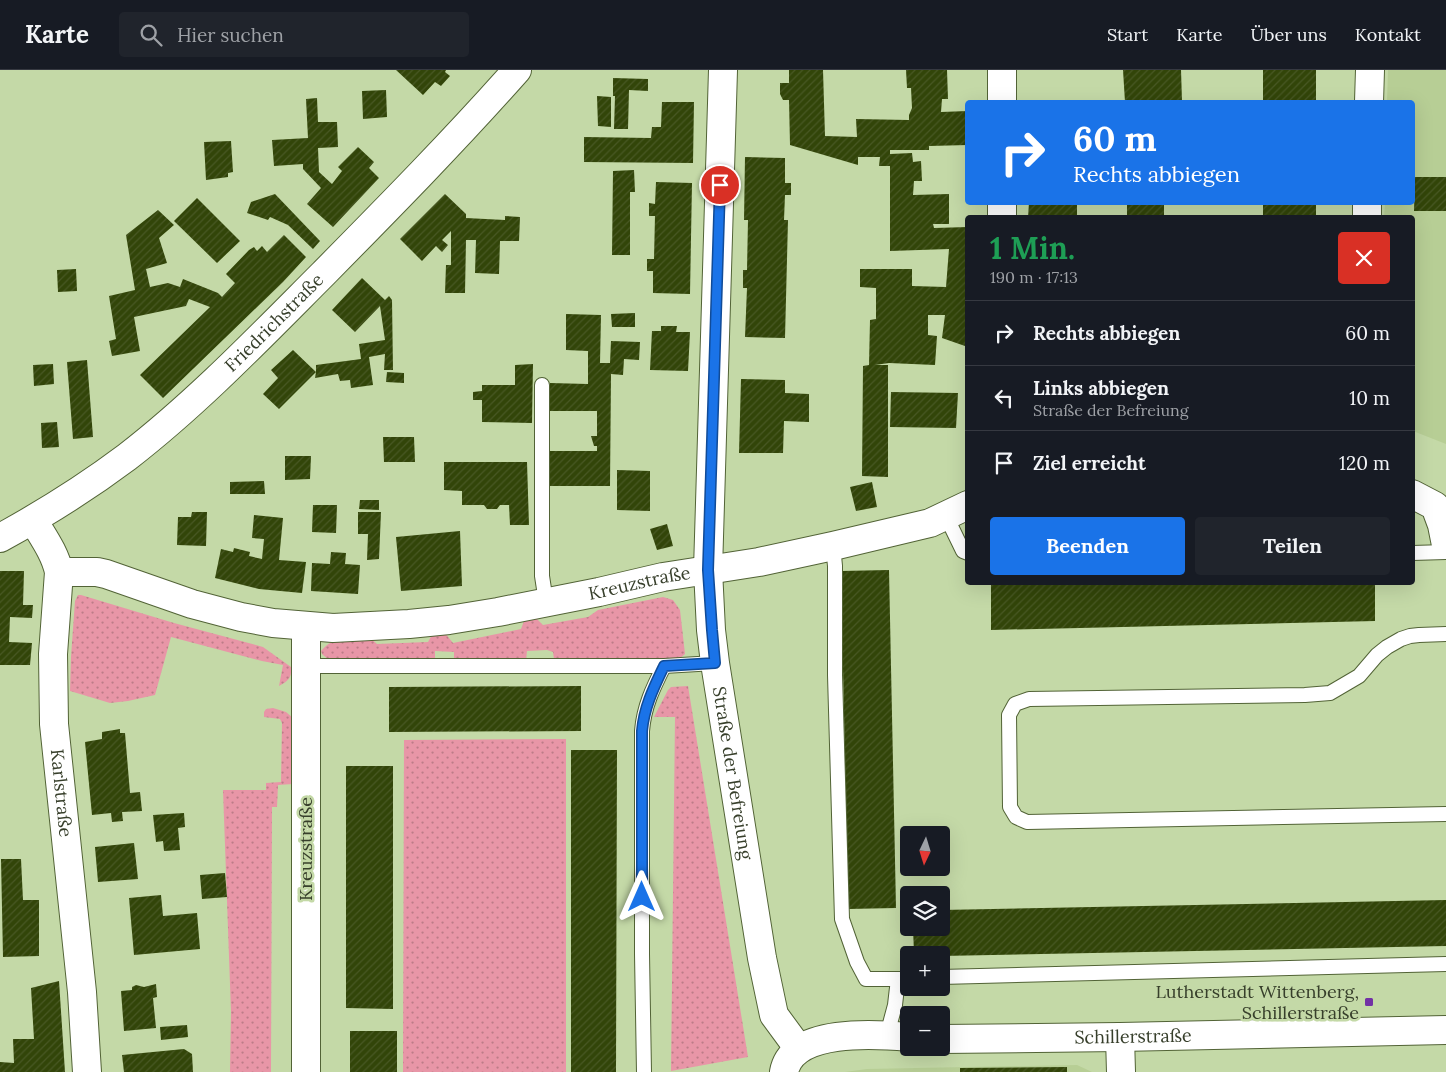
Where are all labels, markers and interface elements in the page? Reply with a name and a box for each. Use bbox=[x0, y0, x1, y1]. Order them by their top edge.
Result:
search box bbox=[119, 12, 469, 57]
text: Karte bbox=[25, 19, 89, 50]
icon: search bbox=[137, 21, 165, 49]
text: Hier suchen bbox=[177, 23, 284, 47]
text: Start bbox=[1107, 23, 1148, 46]
text: Karte bbox=[1176, 23, 1222, 46]
text: Über uns bbox=[1250, 23, 1327, 46]
text: Kontakt bbox=[1355, 23, 1421, 46]
text: 60 m bbox=[1073, 116, 1157, 161]
icon: right bbox=[990, 120, 1055, 185]
text: Rechts abbiegen bbox=[1073, 160, 1240, 188]
pin bbox=[699, 164, 741, 206]
icon: arrive bbox=[706, 171, 734, 199]
text: 1 Min. bbox=[990, 229, 1075, 267]
button: close bbox=[1338, 232, 1390, 284]
text: 190 m · 17:13 bbox=[990, 267, 1078, 287]
street label: Friedrichstraße bbox=[219, 268, 328, 377]
icon: right bbox=[990, 319, 1018, 347]
text: Rechts abbiegen bbox=[1033, 321, 1180, 345]
text: 60 m bbox=[1345, 321, 1390, 345]
text: Links abbiegen bbox=[1033, 376, 1169, 400]
icon: left bbox=[990, 384, 1018, 412]
text: 10 m bbox=[1349, 386, 1390, 410]
text: Straße der Befreiung bbox=[1033, 400, 1189, 420]
icon: arrive bbox=[990, 449, 1018, 477]
text: Ziel erreicht bbox=[1033, 451, 1146, 475]
text: 120 m bbox=[1339, 451, 1390, 475]
button: Beenden bbox=[990, 517, 1185, 575]
button: Teilen bbox=[1195, 517, 1390, 575]
street label: Kreuzstraße bbox=[586, 561, 692, 605]
street label: Straße der Befreiung bbox=[708, 685, 758, 862]
street label: Karlstraße bbox=[46, 748, 78, 838]
street label: Kreuzstraße bbox=[294, 797, 317, 901]
north arrow bbox=[900, 826, 950, 876]
map controls bbox=[900, 826, 950, 1056]
position arrow bbox=[615, 870, 667, 922]
button: layers bbox=[900, 886, 950, 936]
button: + bbox=[900, 946, 950, 996]
place label: Lutherstadt Wittenberg, Schillerstraße bbox=[1155, 980, 1359, 1024]
marker: Lutherstadt Wittenberg, Schillerstraße bbox=[1363, 996, 1375, 1008]
button: − bbox=[900, 1006, 950, 1056]
street label: Schillerstraße bbox=[1074, 1023, 1192, 1049]

